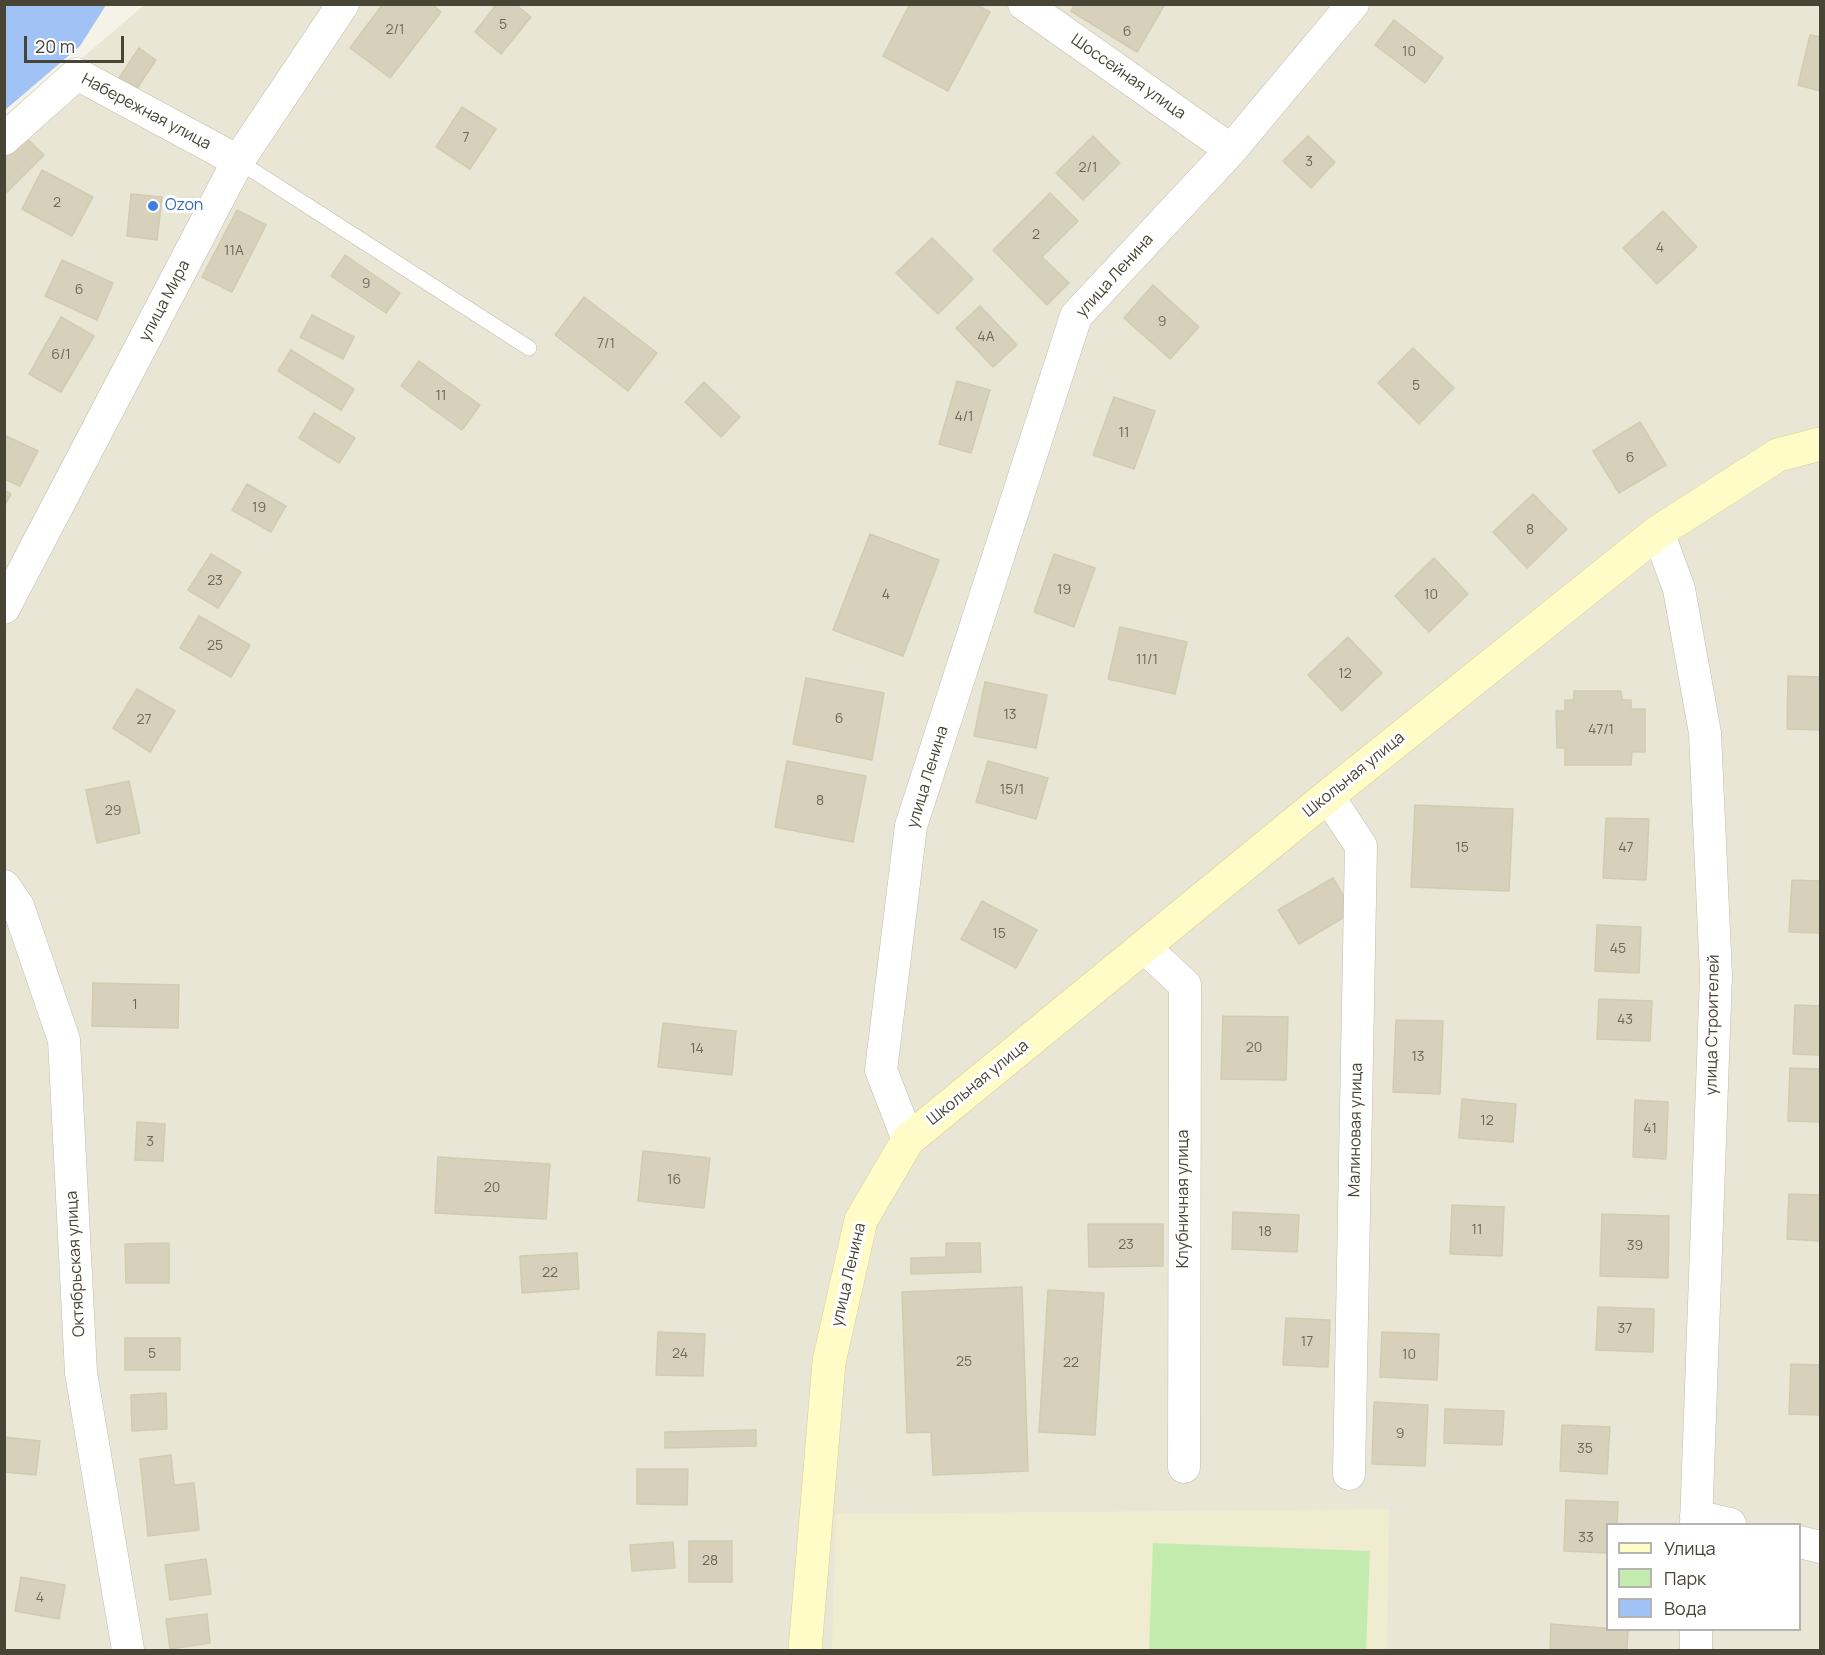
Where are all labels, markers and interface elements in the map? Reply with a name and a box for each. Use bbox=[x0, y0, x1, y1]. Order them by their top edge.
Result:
house number: 5 bbox=[499, 17, 507, 33]
house number: 2/1 bbox=[386, 22, 404, 38]
scale bar bbox=[27, 24, 128, 62]
house number: 6 bbox=[1123, 24, 1131, 40]
street label: Шоссейная улица bbox=[1067, 30, 1189, 124]
text: 20 m bbox=[35, 34, 75, 58]
house number: 10 bbox=[1402, 44, 1416, 60]
street label: Набережная улица bbox=[78, 70, 214, 154]
house number: 7 bbox=[462, 130, 470, 146]
house number: 3 bbox=[1305, 154, 1313, 170]
house number: 2/1 bbox=[1079, 160, 1097, 176]
house number: 2 bbox=[53, 195, 61, 211]
place label: Ozon bbox=[165, 196, 203, 216]
marker: Ozon bbox=[146, 199, 160, 213]
house number: 2 bbox=[1032, 227, 1040, 243]
street label: улица Ленина bbox=[1072, 230, 1158, 322]
house number: 4 bbox=[1656, 240, 1664, 256]
house number: 11А bbox=[224, 243, 244, 259]
street label: улица Мира bbox=[136, 257, 194, 345]
house number: 9 bbox=[362, 276, 370, 292]
house number: 6 bbox=[75, 282, 83, 298]
house number: 9 bbox=[1158, 314, 1166, 330]
house number: 4А bbox=[977, 329, 995, 345]
house number: 7/1 bbox=[597, 336, 615, 352]
house number: 6/1 bbox=[51, 347, 71, 363]
house number: 5 bbox=[1412, 378, 1420, 394]
house number: 11 bbox=[436, 388, 446, 404]
house number: 4/1 bbox=[954, 409, 974, 425]
house number: 11 bbox=[1119, 425, 1129, 441]
house number: 6 bbox=[1626, 450, 1634, 466]
house number: 19 bbox=[252, 500, 266, 516]
house number: 8 bbox=[1526, 522, 1534, 538]
house number: 23 bbox=[207, 573, 223, 589]
house number: 19 bbox=[1057, 582, 1071, 598]
house number: 4 bbox=[882, 587, 890, 603]
house number: 10 bbox=[1424, 587, 1438, 603]
house number: 25 bbox=[207, 638, 223, 654]
house number: 11/1 bbox=[1136, 652, 1158, 668]
house number: 12 bbox=[1338, 666, 1352, 682]
house number: 13 bbox=[1003, 707, 1017, 723]
house number: 6 bbox=[835, 711, 843, 727]
house number: 27 bbox=[136, 712, 152, 728]
house number: 47/1 bbox=[1588, 722, 1614, 738]
street label: улица Ленина bbox=[903, 724, 953, 830]
street label: Школьная улица bbox=[1299, 728, 1409, 822]
house number: 15/1 bbox=[1000, 782, 1024, 798]
house number: 8 bbox=[816, 793, 824, 809]
house number: 29 bbox=[105, 803, 121, 819]
house number: 15 bbox=[1455, 840, 1469, 856]
house number: 47 bbox=[1618, 840, 1634, 856]
house number: 15 bbox=[992, 926, 1006, 942]
house number: 45 bbox=[1610, 941, 1626, 957]
street label: улица Строителей bbox=[1702, 954, 1724, 1096]
house number: 1 bbox=[132, 997, 138, 1013]
house number: 43 bbox=[1617, 1012, 1633, 1028]
street label: Школьная улица bbox=[923, 1036, 1033, 1130]
house number: 20 bbox=[1246, 1040, 1262, 1056]
house number: 14 bbox=[690, 1041, 704, 1057]
house number: 13 bbox=[1411, 1049, 1425, 1065]
street label: Малиновая улица bbox=[1345, 1063, 1367, 1197]
house number: 12 bbox=[1480, 1113, 1494, 1129]
house number: 41 bbox=[1643, 1121, 1657, 1137]
street label: Клубничная улица bbox=[1174, 1130, 1194, 1268]
house number: 3 bbox=[146, 1134, 154, 1150]
house number: 16 bbox=[667, 1172, 681, 1188]
house number: 20 bbox=[484, 1180, 500, 1196]
street label: Октябрьская улица bbox=[63, 1190, 89, 1338]
street label: улица Ленина bbox=[828, 1221, 870, 1329]
house number: 11 bbox=[1472, 1222, 1482, 1238]
house number: 18 bbox=[1258, 1224, 1272, 1240]
house number: 23 bbox=[1118, 1237, 1134, 1253]
house number: 39 bbox=[1627, 1238, 1643, 1254]
house number: 22 bbox=[542, 1265, 558, 1281]
house number: 37 bbox=[1618, 1321, 1632, 1337]
house number: 17 bbox=[1301, 1334, 1313, 1350]
house number: 5 bbox=[148, 1346, 156, 1362]
house number: 24 bbox=[672, 1346, 688, 1362]
house number: 10 bbox=[1402, 1347, 1416, 1363]
house number: 25 bbox=[956, 1354, 972, 1370]
house number: 22 bbox=[1063, 1355, 1079, 1371]
house number: 9 bbox=[1396, 1426, 1404, 1442]
house number: 35 bbox=[1577, 1441, 1593, 1457]
legend bbox=[1606, 1523, 1801, 1631]
house number: 33 bbox=[1578, 1530, 1594, 1546]
text: Улица bbox=[1664, 1536, 1716, 1560]
house number: 28 bbox=[702, 1553, 718, 1569]
text: Парк bbox=[1664, 1566, 1706, 1590]
house number: 4 bbox=[36, 1590, 44, 1606]
text: Вода bbox=[1664, 1596, 1706, 1620]

